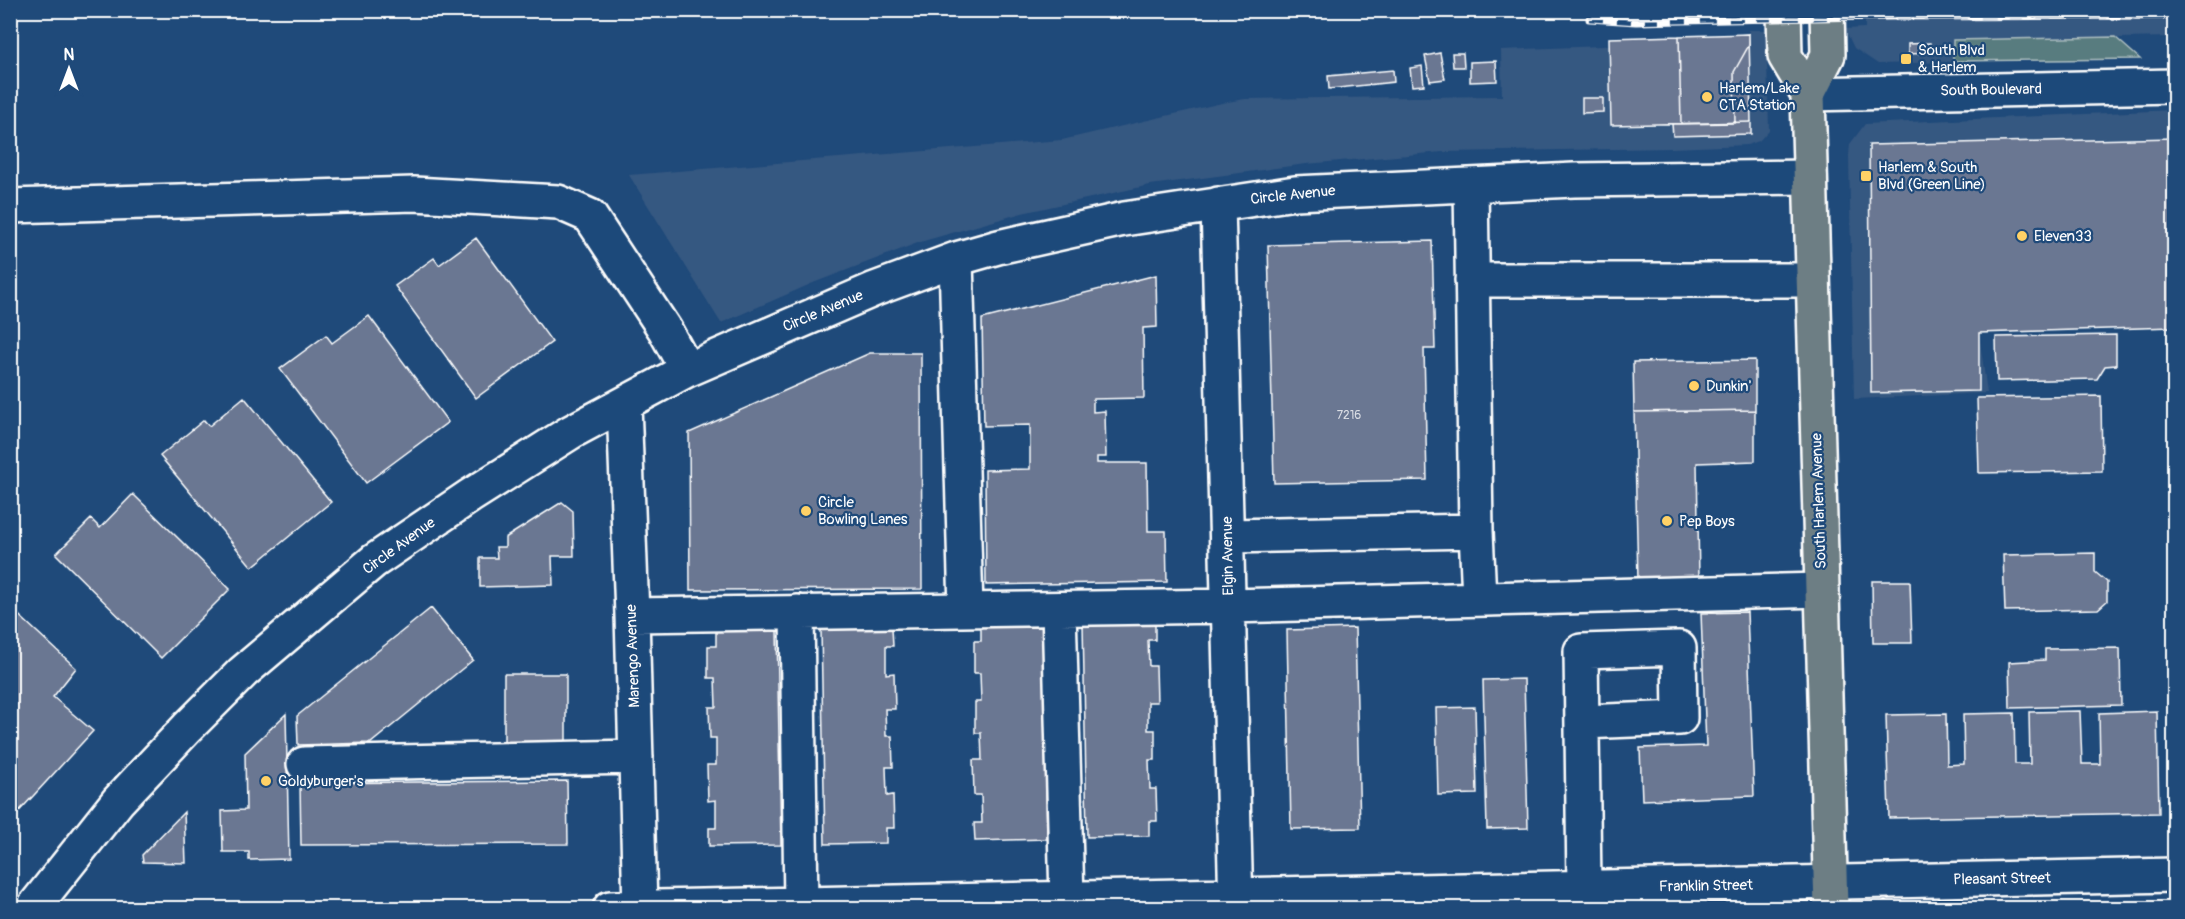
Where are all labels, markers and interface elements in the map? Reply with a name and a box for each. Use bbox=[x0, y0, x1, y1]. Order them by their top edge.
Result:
north arrow bbox=[39, 39, 99, 99]
place label: South Blvd & Harlem bbox=[1918, 41, 1985, 77]
text: N bbox=[64, 45, 75, 65]
marker: South Blvd & Harlem bbox=[1899, 52, 1913, 66]
place label: Harlem/Lake CTA Station bbox=[1719, 79, 1800, 115]
street label: South Boulevard bbox=[1940, 80, 2042, 100]
house number: 1 bbox=[1678, 86, 1682, 101]
marker: Harlem/Lake CTA Station bbox=[1700, 90, 1714, 104]
place label: Harlem & South Blvd (Green Line) bbox=[1878, 158, 1986, 194]
marker: Harlem & South Blvd (Green Line) bbox=[1859, 169, 1873, 183]
street label: Circle Avenue bbox=[1250, 181, 1337, 209]
place label: Eleven33 bbox=[2034, 227, 2092, 246]
marker: Eleven33 bbox=[2015, 229, 2029, 243]
street label: Circle Avenue bbox=[780, 285, 866, 336]
place label: Dunkin' bbox=[1706, 377, 1751, 396]
marker: Dunkin' bbox=[1687, 379, 1701, 393]
house number: 7216 bbox=[1337, 408, 1361, 423]
street label: South Harlem Avenue bbox=[1807, 432, 1831, 569]
place label: Circle Bowling Lanes bbox=[818, 493, 908, 529]
marker: Circle Bowling Lanes bbox=[799, 504, 813, 518]
place label: Pep Boys bbox=[1679, 512, 1735, 531]
street label: Circle Avenue bbox=[359, 513, 440, 579]
marker: Pep Boys bbox=[1660, 514, 1674, 528]
street label: Elgin Avenue bbox=[1218, 516, 1238, 596]
street label: Marengo Avenue bbox=[622, 603, 644, 708]
place label: Goldyburger's bbox=[278, 772, 364, 791]
marker: Goldyburger's bbox=[259, 774, 273, 788]
street label: Pleasant Street bbox=[1953, 869, 2052, 889]
street label: Franklin Street bbox=[1659, 876, 1754, 896]

